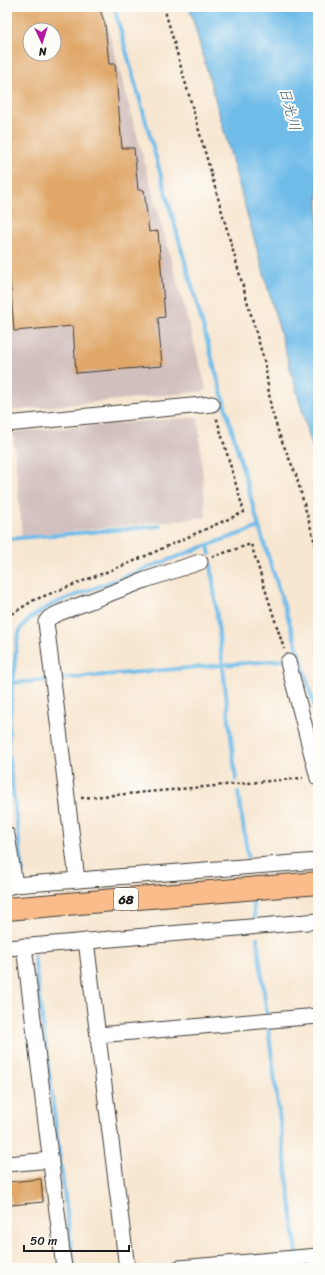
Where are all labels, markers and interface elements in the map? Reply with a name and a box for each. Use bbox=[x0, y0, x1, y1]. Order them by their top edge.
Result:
north arrow bbox=[22, 22, 62, 62]
text: N bbox=[38, 42, 48, 61]
water label: 日光川 bbox=[272, 84, 308, 134]
road number: 68 bbox=[114, 888, 138, 910]
scale bar bbox=[24, 1227, 129, 1253]
text: 50 m bbox=[30, 1230, 57, 1252]

